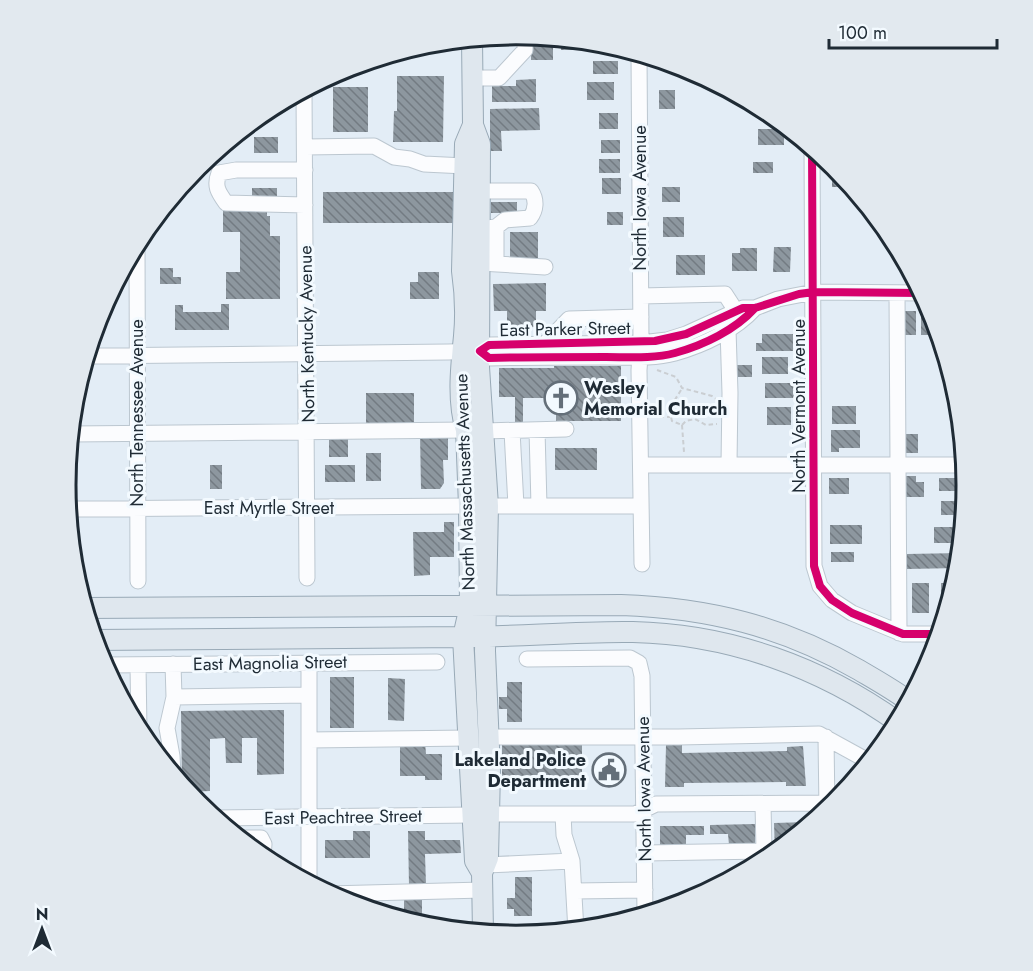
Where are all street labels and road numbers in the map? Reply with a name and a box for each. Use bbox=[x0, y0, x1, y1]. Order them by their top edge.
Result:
street label: North Iowa Avenue bbox=[627, 125, 653, 271]
street label: North Kentucky Avenue bbox=[292, 245, 322, 423]
street label: East Parker Street bbox=[499, 315, 631, 343]
street label: North Tennessee Avenue bbox=[124, 319, 150, 507]
street label: North Vermont Avenue bbox=[786, 319, 812, 493]
street label: North Massachusetts Avenue bbox=[448, 373, 482, 591]
street label: East Myrtle Street bbox=[204, 495, 335, 521]
street label: East Magnolia Street bbox=[193, 649, 348, 677]
street label: North Iowa Avenue bbox=[630, 716, 658, 862]
street label: East Peachtree Street bbox=[264, 803, 423, 831]

